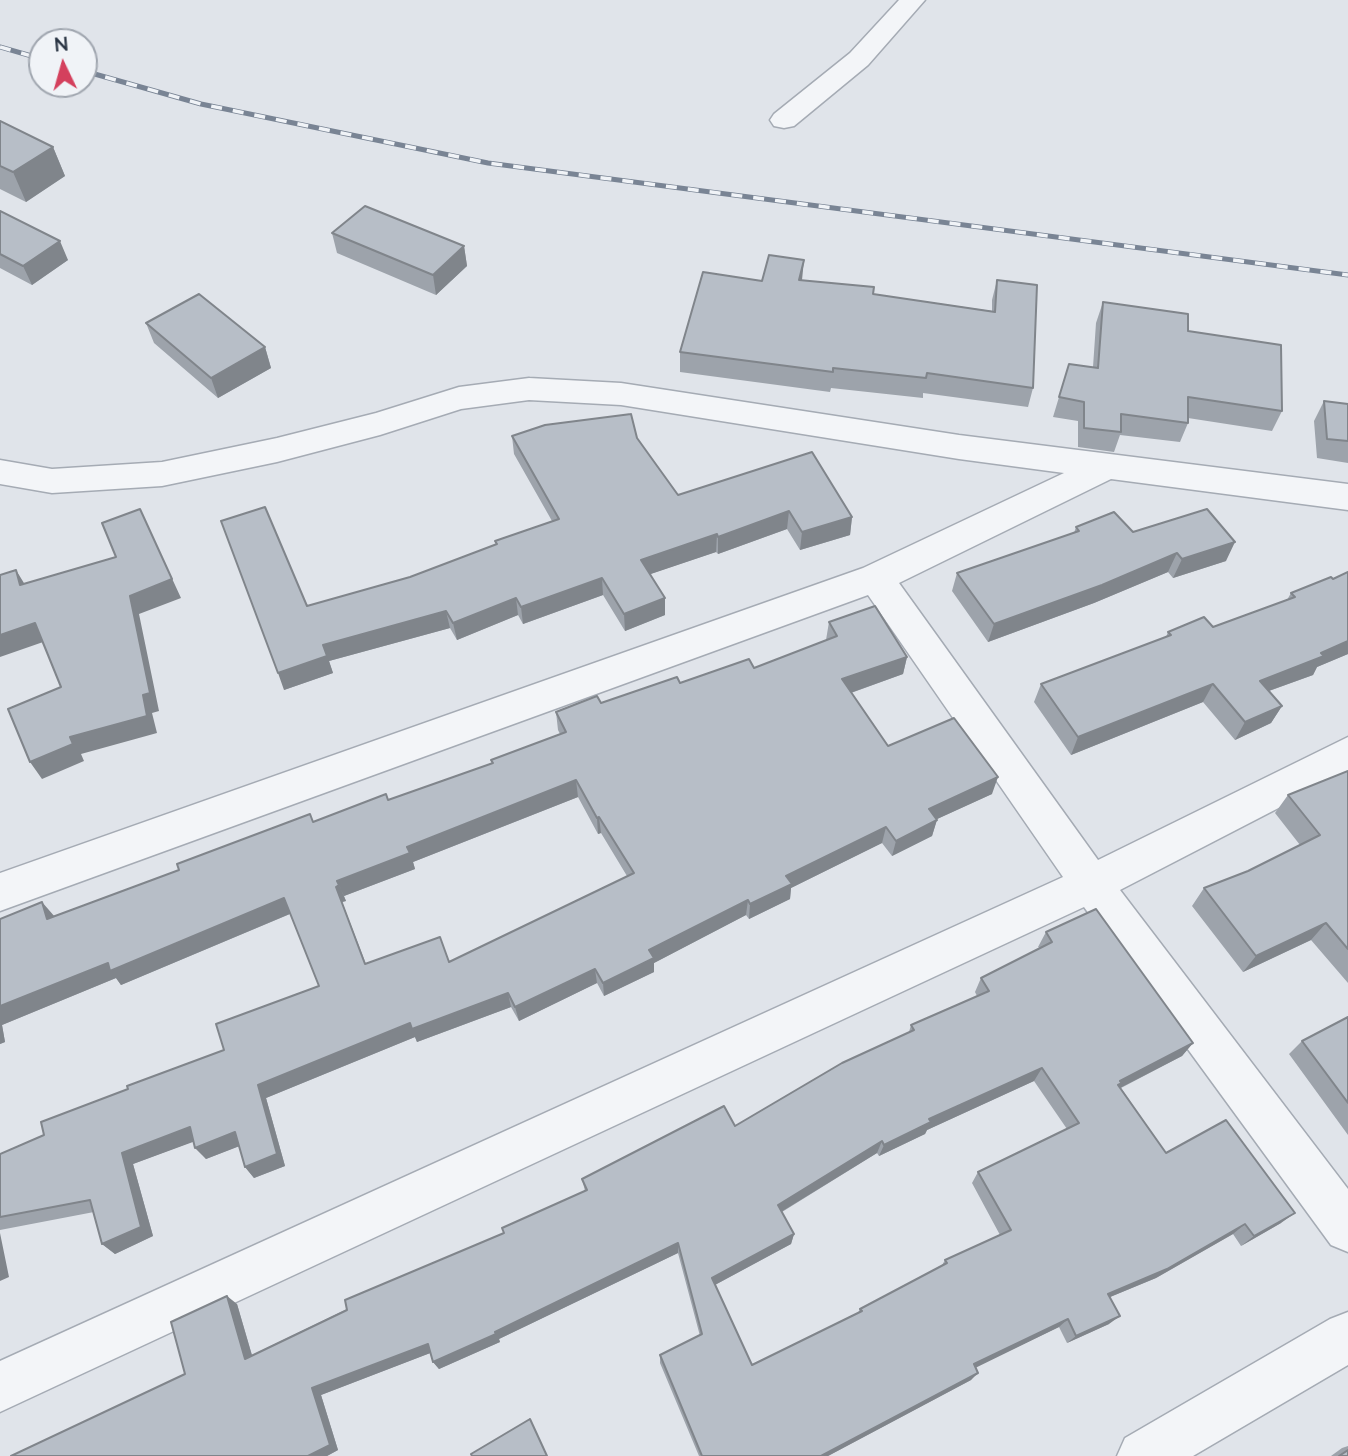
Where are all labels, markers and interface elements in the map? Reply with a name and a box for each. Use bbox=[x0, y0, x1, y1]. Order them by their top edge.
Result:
north arrow bbox=[28, 28, 98, 98]
text: N bbox=[53, 31, 70, 57]

